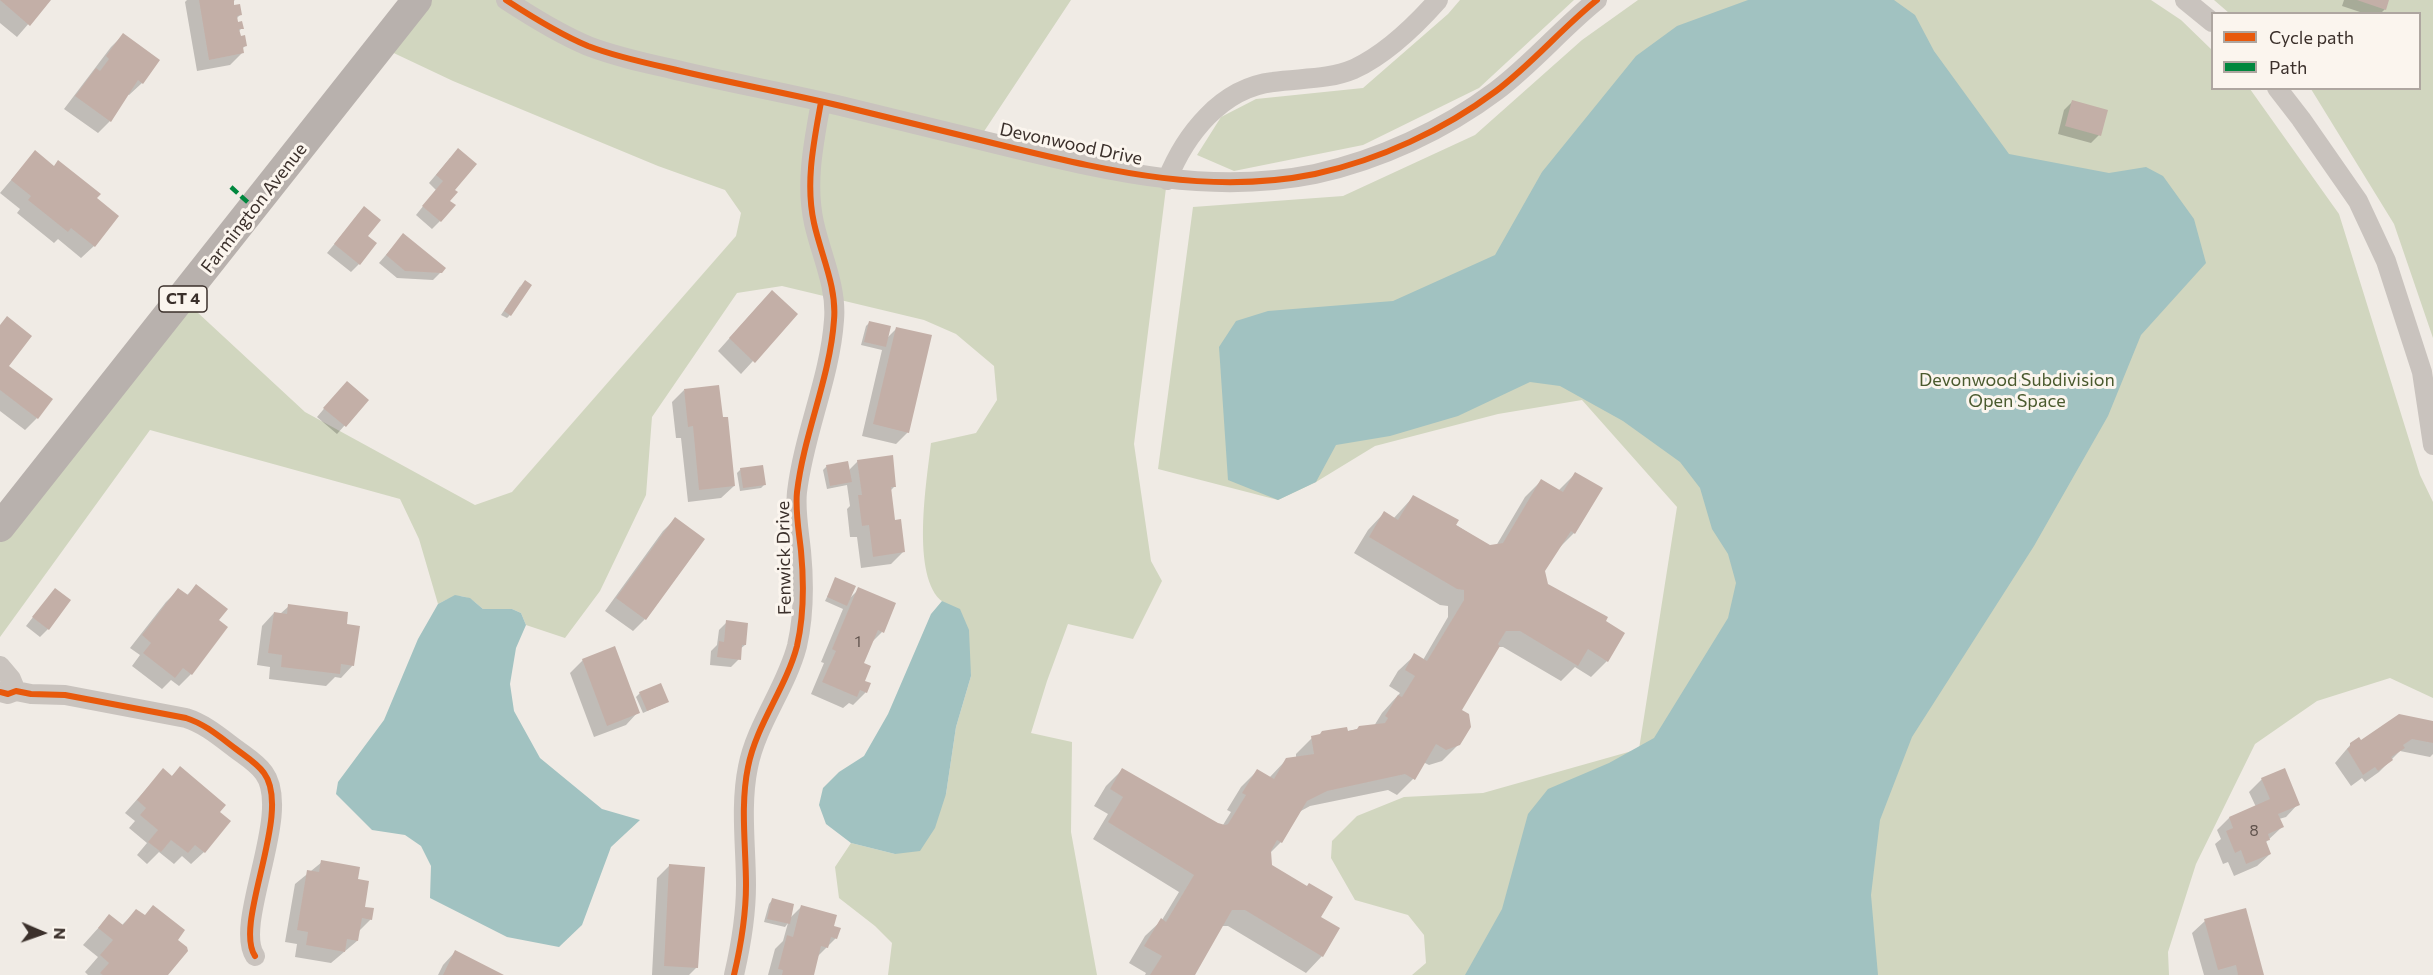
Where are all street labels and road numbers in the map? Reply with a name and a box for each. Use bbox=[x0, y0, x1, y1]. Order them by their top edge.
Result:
street label: Devonwood Drive bbox=[998, 118, 1144, 170]
street label: Farmington Avenue bbox=[197, 139, 311, 277]
road number: CT 4 bbox=[159, 286, 207, 312]
street label: Fenwick Drive bbox=[772, 501, 796, 615]

